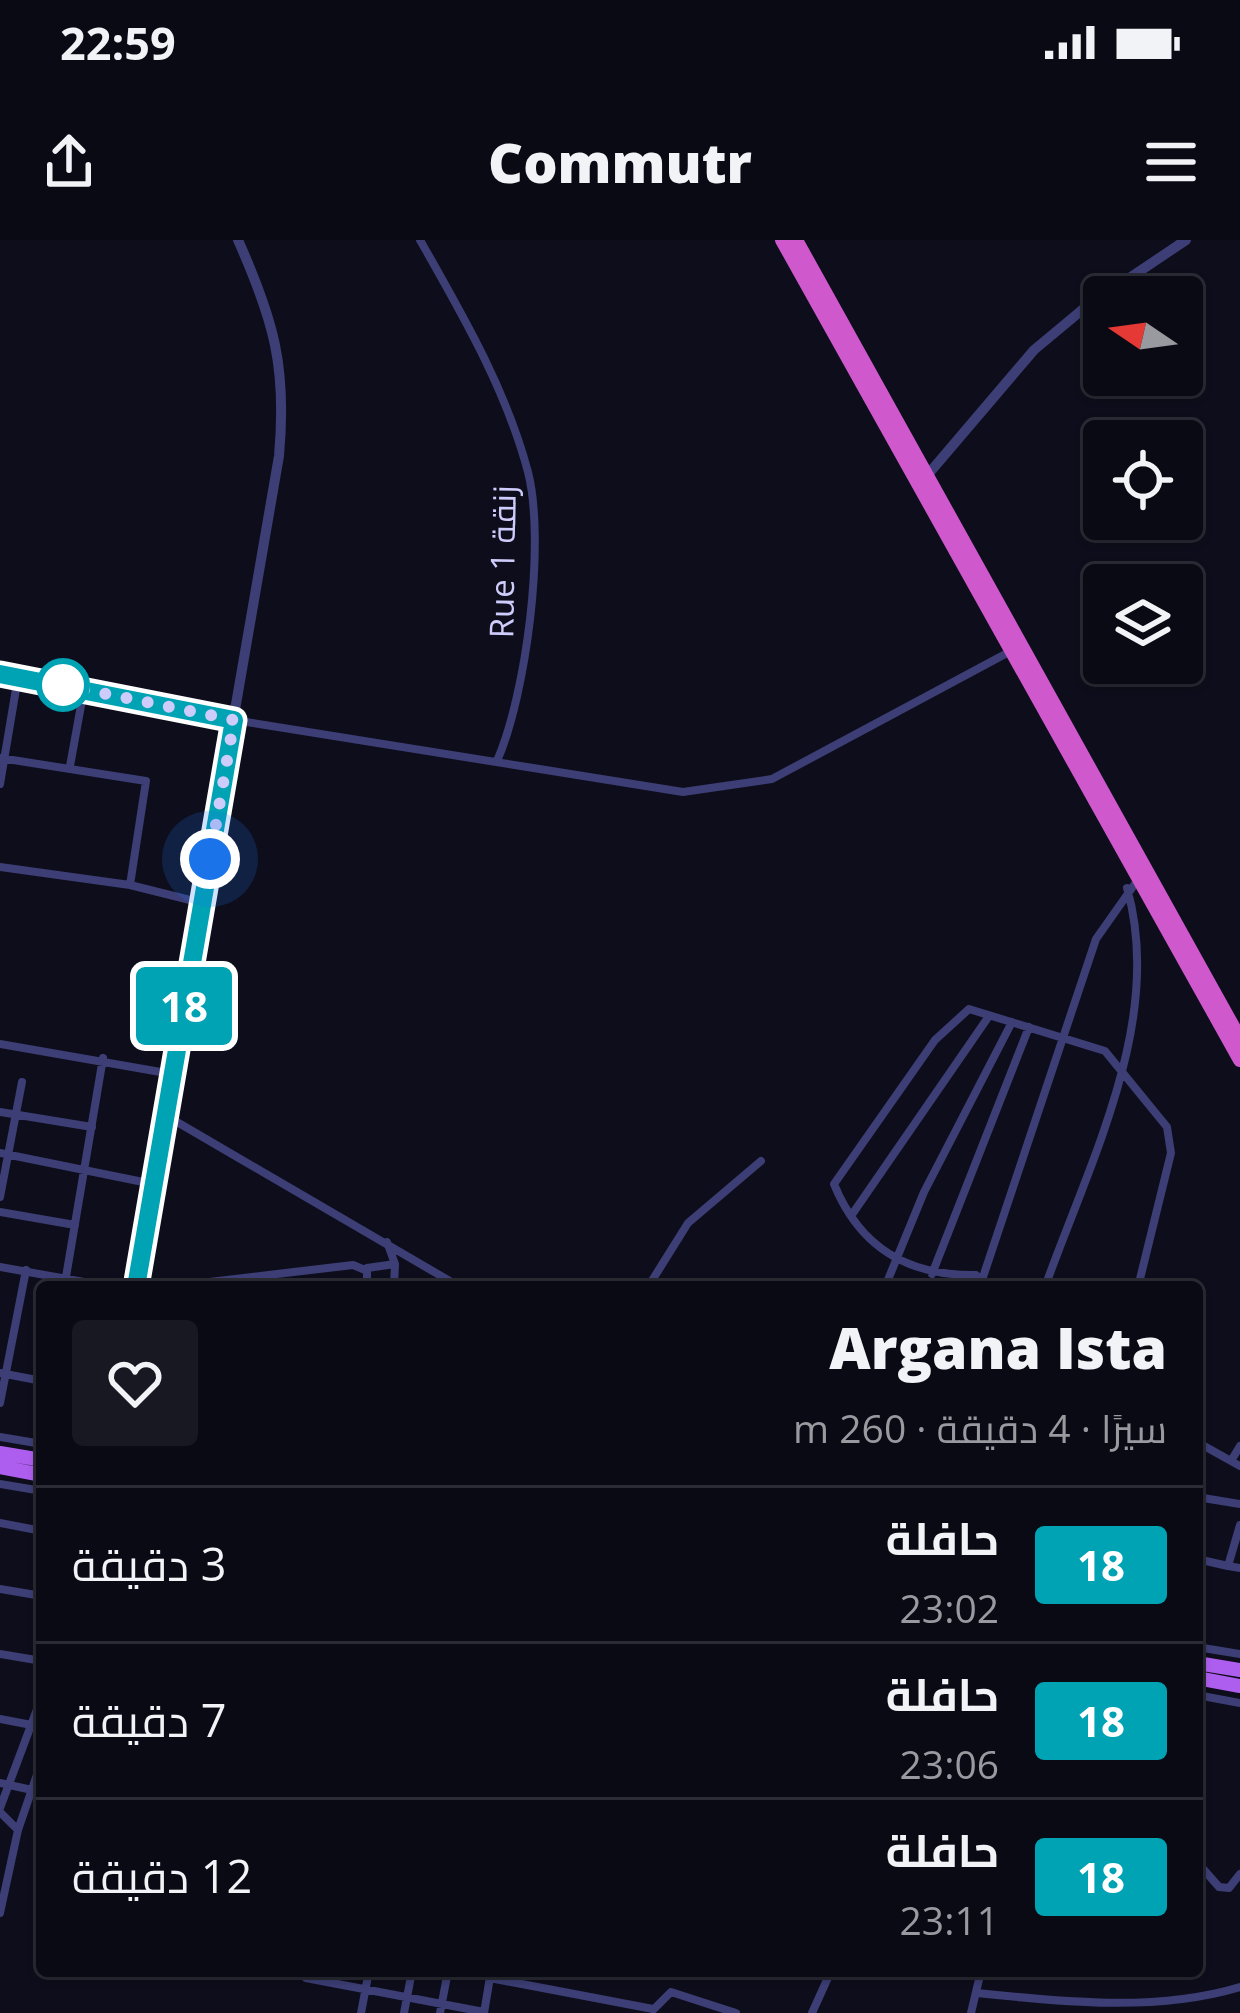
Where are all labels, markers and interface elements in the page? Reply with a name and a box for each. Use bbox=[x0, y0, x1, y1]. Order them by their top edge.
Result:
text: 22:59 bbox=[60, 12, 176, 73]
text: Commutr bbox=[488, 125, 752, 199]
icon: share bbox=[36, 129, 102, 195]
icon: menu bbox=[1138, 129, 1204, 195]
north arrow bbox=[1083, 276, 1203, 396]
map controls bbox=[1083, 276, 1203, 684]
button: locate bbox=[1083, 420, 1203, 540]
street label: Rue 1 زنقة bbox=[478, 485, 526, 639]
button: layers bbox=[1083, 564, 1203, 684]
unlabelled marker bbox=[38, 660, 88, 710]
your location bbox=[180, 829, 240, 889]
line badge: 18 bbox=[130, 967, 238, 1045]
text: 18 bbox=[160, 977, 208, 1034]
text: Argana Ista bbox=[829, 1308, 1167, 1386]
button: heart bbox=[72, 1320, 198, 1446]
text: سيرًا · 4 دقيقة · 260 m bbox=[793, 1401, 1167, 1454]
text: حافلة bbox=[886, 1507, 999, 1568]
text: 3 دقيقة bbox=[72, 1533, 226, 1594]
text: 18 bbox=[1077, 1536, 1125, 1593]
text: 23:02 bbox=[900, 1581, 999, 1634]
text: حافلة bbox=[886, 1663, 999, 1724]
text: 7 دقيقة bbox=[72, 1689, 226, 1750]
text: 18 bbox=[1077, 1692, 1125, 1749]
text: 23:06 bbox=[900, 1737, 999, 1790]
text: حافلة bbox=[886, 1819, 999, 1880]
text: 12 دقيقة bbox=[72, 1845, 252, 1906]
text: 18 bbox=[1077, 1848, 1125, 1905]
text: 23:11 bbox=[900, 1893, 999, 1946]

